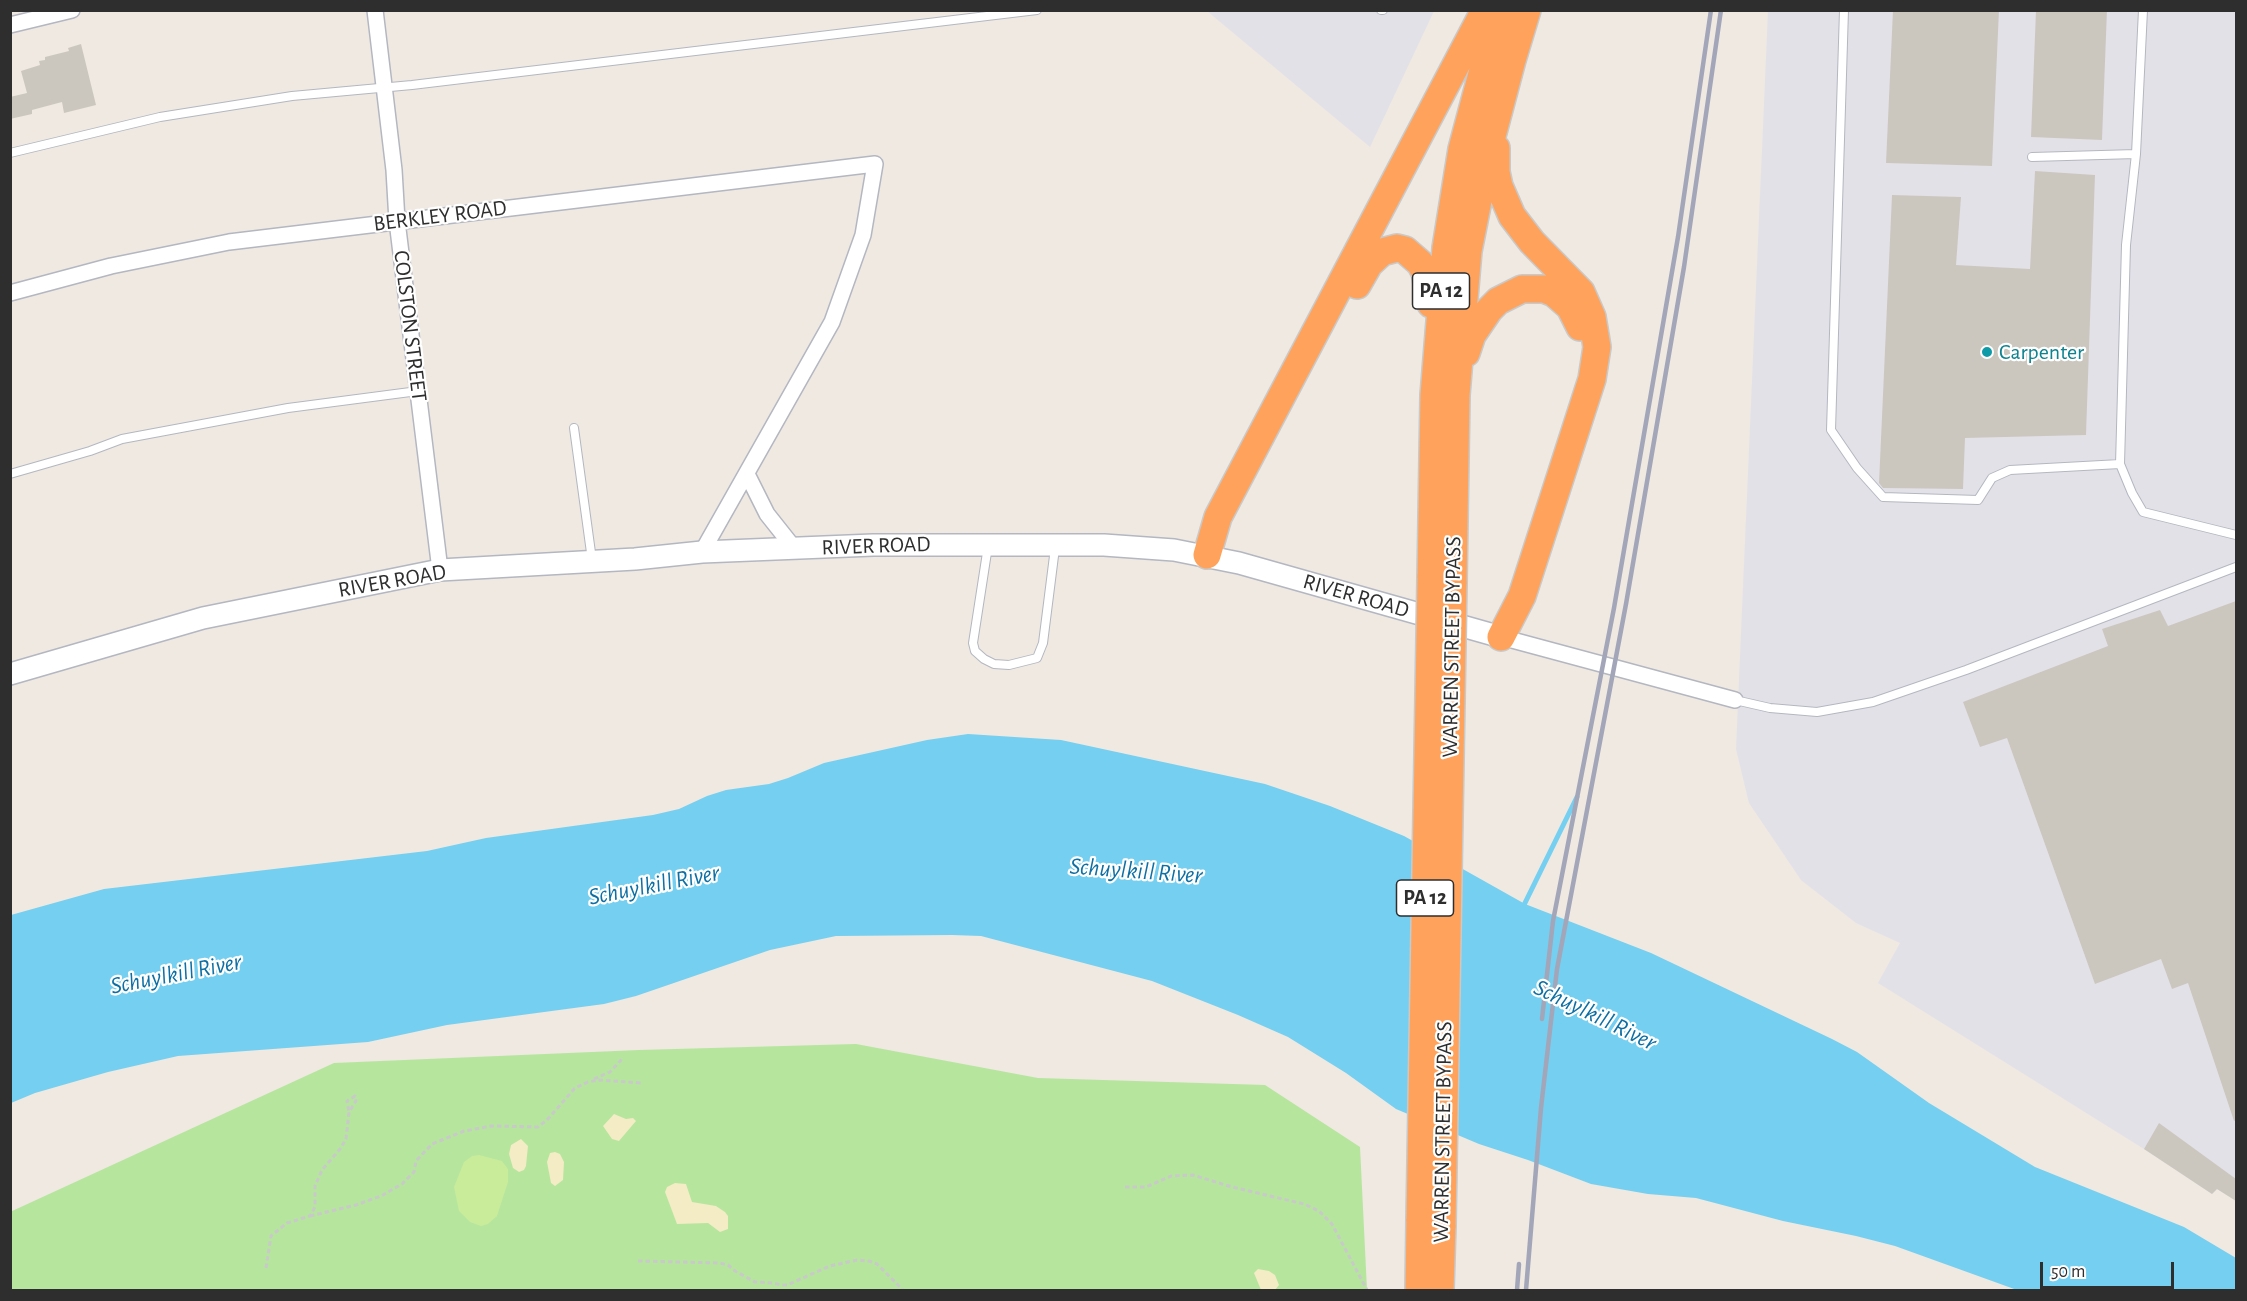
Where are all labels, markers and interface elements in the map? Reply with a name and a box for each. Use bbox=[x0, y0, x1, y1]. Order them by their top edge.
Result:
street label: BERKLEY ROAD bbox=[372, 195, 508, 237]
street label: COLSTON STREET bbox=[388, 249, 432, 403]
road number: PA 12 bbox=[1412, 273, 1470, 309]
place label: Carpenter bbox=[1999, 339, 2084, 365]
marker: Carpenter bbox=[1980, 345, 1994, 359]
street label: RIVER ROAD bbox=[821, 531, 931, 561]
street label: WARREN STREET BYPASS bbox=[1437, 536, 1467, 758]
street label: RIVER ROAD bbox=[336, 559, 448, 603]
street label: RIVER ROAD bbox=[1300, 568, 1412, 624]
water label: Schuylkill River bbox=[1069, 852, 1203, 890]
water label: Schuylkill River bbox=[586, 858, 722, 912]
road number: PA 12 bbox=[1396, 880, 1454, 916]
water label: Schuylkill River bbox=[108, 947, 244, 1001]
water label: Schuylkill River bbox=[1529, 973, 1661, 1057]
street label: WARREN STREET BYPASS bbox=[1428, 1021, 1458, 1243]
scale bar bbox=[2043, 1250, 2176, 1288]
text: 50 m bbox=[2051, 1263, 2085, 1281]

